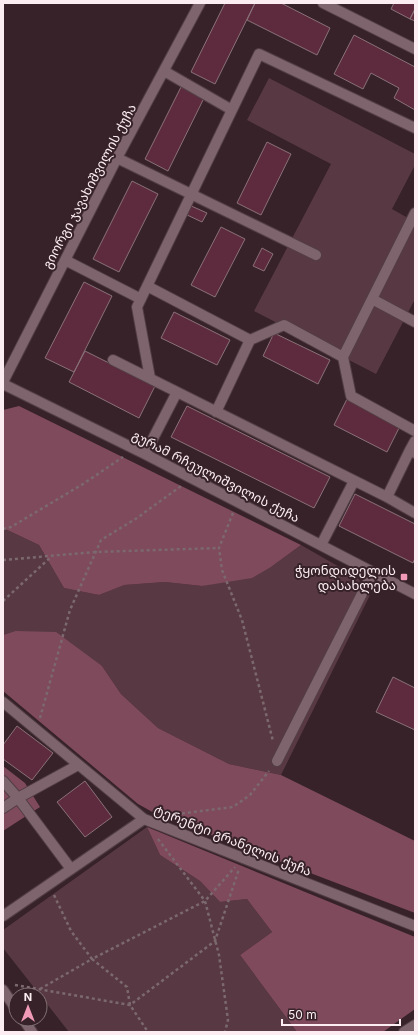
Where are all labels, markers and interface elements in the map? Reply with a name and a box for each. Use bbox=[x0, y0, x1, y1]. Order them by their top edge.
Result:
street label: გიორგი ჯავახიშვილის ქუჩა bbox=[39, 101, 140, 272]
street label: გურამ რჩეულიშვილის ქუჩა bbox=[129, 427, 302, 526]
place label: ჭყონდიდელის დასახლება bbox=[295, 562, 396, 594]
marker: ჭყონდიდელის დასახლება bbox=[399, 572, 409, 582]
street label: ტერენტი გრანელის ქუჩა bbox=[152, 801, 314, 880]
north arrow bbox=[8, 987, 48, 1027]
text: N bbox=[24, 990, 32, 1004]
scale bar bbox=[282, 1001, 400, 1027]
text: 50 m bbox=[288, 1007, 317, 1022]

